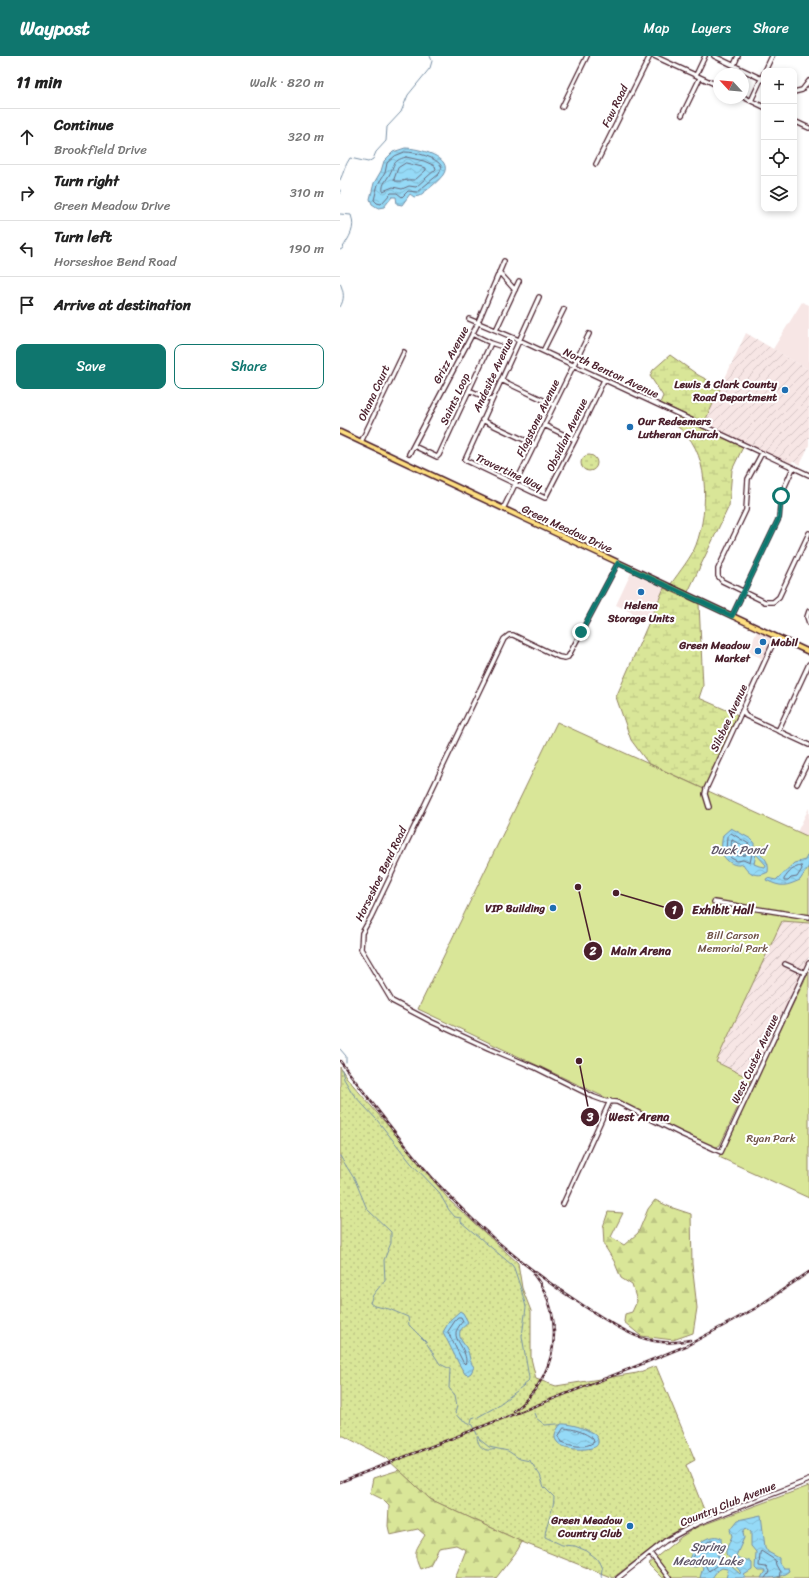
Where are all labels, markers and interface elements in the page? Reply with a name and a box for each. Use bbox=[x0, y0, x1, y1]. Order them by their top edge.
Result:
text: Waypost bbox=[20, 12, 90, 45]
text: Map bbox=[644, 16, 669, 41]
text: Layers bbox=[691, 16, 731, 41]
text: Share bbox=[753, 16, 789, 41]
text: 11 min bbox=[16, 67, 62, 97]
north arrow bbox=[713, 68, 749, 104]
map controls bbox=[761, 68, 797, 212]
button: + bbox=[761, 68, 797, 104]
text: Walk · 820 m bbox=[250, 71, 324, 94]
street label: Faw Road bbox=[596, 80, 634, 131]
button: − bbox=[761, 104, 797, 140]
text: Continue bbox=[54, 112, 114, 138]
text: 320 m bbox=[288, 125, 324, 148]
icon: ahead bbox=[16, 126, 38, 148]
text: Brookfield Drive bbox=[54, 138, 147, 161]
button: locate bbox=[761, 140, 797, 176]
text: Turn right bbox=[54, 168, 119, 194]
button: layers bbox=[761, 176, 797, 212]
text: 310 m bbox=[290, 181, 324, 204]
icon: right bbox=[16, 182, 38, 204]
text: Green Meadow Drive bbox=[54, 194, 170, 217]
text: Turn left bbox=[54, 224, 112, 250]
text: 190 m bbox=[289, 237, 324, 260]
icon: left bbox=[16, 238, 38, 260]
text: Horseshoe Bend Road bbox=[54, 250, 176, 273]
text: Arrive at destination bbox=[54, 292, 191, 318]
icon: arrive bbox=[16, 294, 38, 316]
street label: Grizz Avenue bbox=[428, 322, 474, 387]
street label: Andesite Avenue bbox=[467, 334, 519, 416]
street label: North Benton Avenue bbox=[560, 342, 663, 404]
button: Save bbox=[16, 344, 166, 389]
button: Share bbox=[174, 344, 324, 389]
street label: Ohana Court bbox=[353, 362, 395, 424]
street label: Saints Loop bbox=[435, 370, 475, 428]
street label: Flagstone Avenue bbox=[511, 375, 565, 460]
place label: Lewis & Clark County Road Department bbox=[674, 375, 777, 407]
marker: Lewis & Clark County Road Department bbox=[780, 385, 790, 395]
street label: Obsidian Avenue bbox=[541, 394, 593, 475]
place label: Our Redeemers Lutheran Church bbox=[637, 412, 719, 444]
marker: Our Redeemers Lutheran Church bbox=[625, 422, 635, 432]
street label: Travertine Way bbox=[472, 448, 546, 496]
route start bbox=[772, 487, 790, 505]
street label: Green Meadow Drive bbox=[518, 500, 616, 559]
marker: Helena Storage Units bbox=[636, 587, 646, 597]
place label: Helena Storage Units bbox=[607, 596, 675, 628]
route end bbox=[572, 623, 590, 641]
place label: Mobil bbox=[770, 633, 799, 652]
place label: Green Meadow Market bbox=[678, 636, 752, 668]
marker: Mobil bbox=[758, 637, 768, 647]
marker: Green Meadow Market bbox=[753, 646, 763, 656]
street label: Silsbee Avenue bbox=[705, 680, 753, 755]
street label: Horseshoe Bend Road bbox=[350, 822, 413, 925]
water label: Duck Pond bbox=[710, 839, 769, 861]
callout: Exhibit Hall bbox=[664, 898, 762, 922]
place label: VIP Building bbox=[485, 899, 545, 918]
text: 1 bbox=[671, 899, 677, 921]
text: Exhibit Hall bbox=[692, 899, 754, 921]
marker: VIP Building bbox=[548, 903, 558, 913]
park label: Bill Carson Memorial Park bbox=[698, 926, 768, 958]
callout: Main Arena bbox=[583, 939, 679, 963]
text: 2 bbox=[589, 940, 597, 962]
text: Main Arena bbox=[610, 940, 671, 962]
street label: West Custer Avenue bbox=[726, 1011, 784, 1107]
callout: West Arena bbox=[580, 1105, 677, 1129]
text: 3 bbox=[586, 1106, 594, 1128]
text: West Arena bbox=[609, 1106, 670, 1128]
park label: Ryan Park bbox=[746, 1129, 796, 1148]
street label: Country Club Avenue bbox=[677, 1476, 779, 1532]
place label: Green Meadow Country Club bbox=[550, 1511, 622, 1543]
marker: Green Meadow Country Club bbox=[625, 1521, 635, 1531]
water label: Spring Meadow Lake bbox=[673, 1536, 745, 1572]

